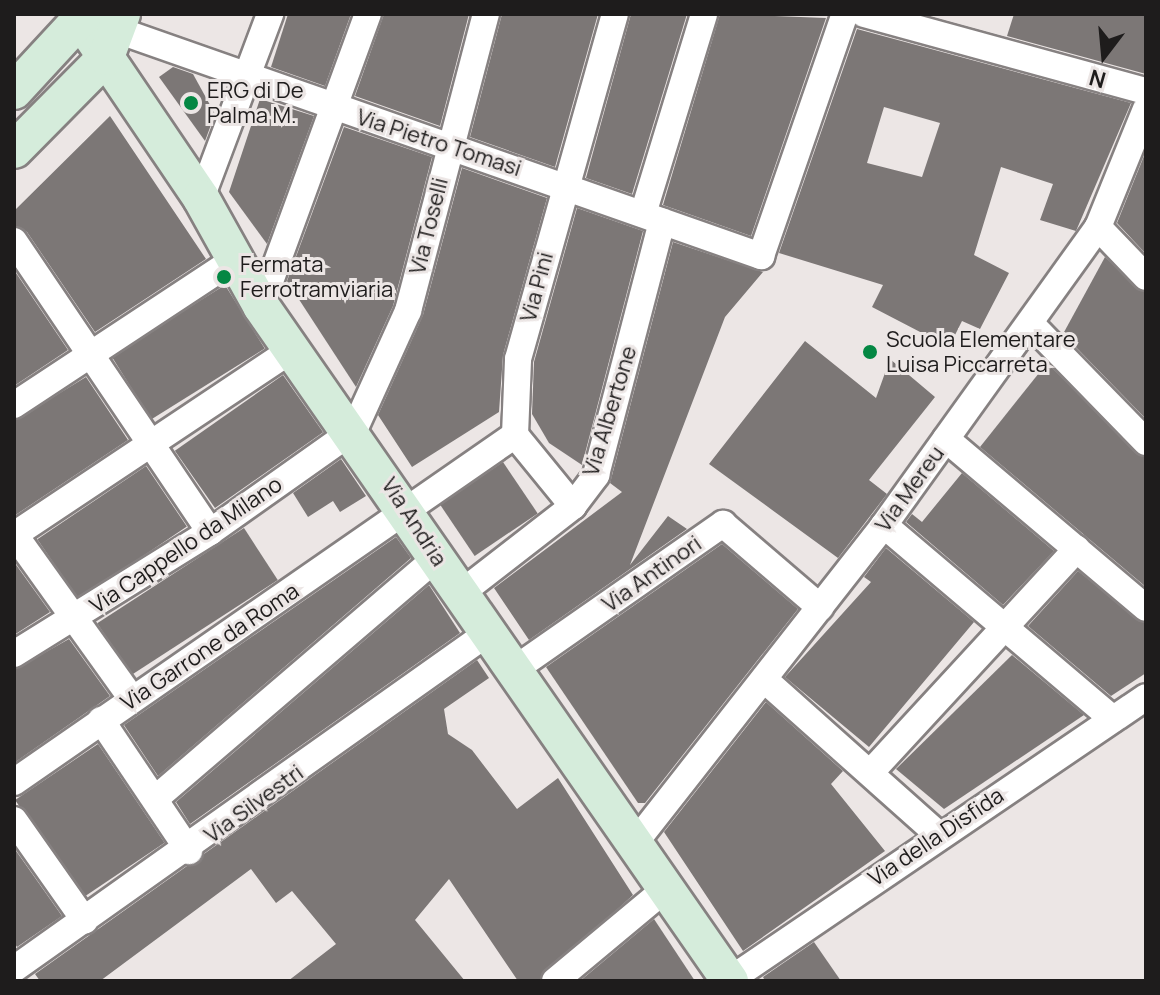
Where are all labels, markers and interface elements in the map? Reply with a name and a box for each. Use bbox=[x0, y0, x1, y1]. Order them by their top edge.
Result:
north arrow bbox=[1064, 16, 1144, 96]
text: N bbox=[1086, 62, 1109, 96]
place label: ERG di De Palma M. bbox=[207, 77, 304, 128]
marker: ERG di De Palma M. bbox=[182, 94, 200, 112]
street label: Via Pietro Tomasi bbox=[353, 104, 525, 182]
street label: Via Toselli bbox=[404, 175, 454, 277]
street label: Via Pini bbox=[515, 249, 559, 325]
place label: Fermata Ferrotramviaria bbox=[240, 251, 393, 302]
marker: Fermata Ferrotramviaria bbox=[215, 268, 233, 286]
place label: Scuola Elementare Luisa Piccarreta bbox=[886, 326, 1076, 378]
street label: Via Albertone bbox=[578, 343, 642, 479]
marker: Scuola Elementare Luisa Piccarreta bbox=[861, 343, 879, 361]
street label: Via Mereu bbox=[870, 441, 950, 537]
street label: Via Cappello da Milano bbox=[85, 471, 287, 619]
street label: Via Andria bbox=[376, 473, 452, 571]
street label: Via Antinori bbox=[597, 530, 707, 618]
street label: Via Garrone da Roma bbox=[116, 578, 304, 716]
street label: Via Silvestri bbox=[200, 759, 308, 849]
street label: Via della Disfida bbox=[863, 782, 1009, 892]

